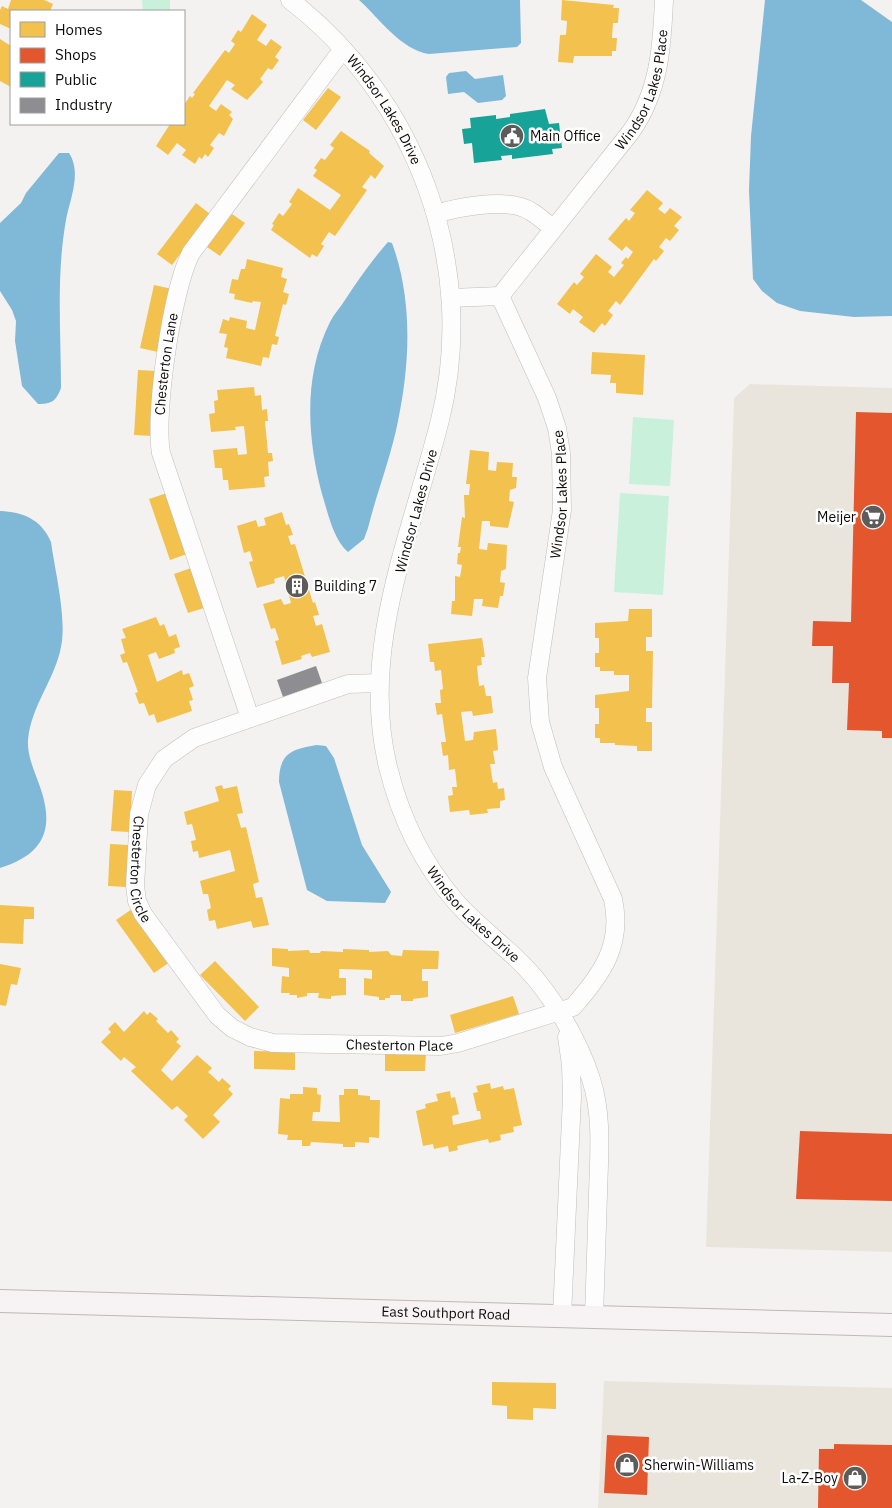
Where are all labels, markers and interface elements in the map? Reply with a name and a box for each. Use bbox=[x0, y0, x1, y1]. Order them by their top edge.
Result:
legend bbox=[10, 10, 185, 125]
text: Homes bbox=[55, 20, 103, 39]
street label: Windsor Lakes Place bbox=[611, 28, 671, 153]
text: Shops bbox=[55, 45, 97, 64]
street label: Windsor Lakes Drive bbox=[343, 51, 426, 168]
text: Public bbox=[55, 70, 97, 89]
text: Industry bbox=[55, 95, 113, 114]
public building icon: Main Office bbox=[499, 123, 525, 149]
place label: Main Office bbox=[530, 127, 601, 145]
street label: Chesterton Lane bbox=[151, 311, 182, 416]
street label: Windsor Lakes Place bbox=[546, 429, 571, 560]
street label: Windsor Lakes Drive bbox=[391, 447, 441, 575]
supermarket icon: Meijer bbox=[860, 504, 886, 530]
place label: Meijer bbox=[817, 508, 856, 526]
building icon: Building 7 bbox=[284, 573, 310, 599]
place label: Building 7 bbox=[314, 577, 377, 595]
street label: Chesterton Circle bbox=[126, 815, 156, 927]
street label: Windsor Lakes Drive bbox=[423, 863, 524, 966]
street label: Chesterton Place bbox=[346, 1035, 455, 1055]
street label: East Southport Road bbox=[381, 1302, 511, 1324]
shop icon: Sherwin-Williams bbox=[614, 1452, 640, 1478]
place label: Sherwin-Williams bbox=[644, 1456, 754, 1474]
shop icon: La-Z-Boy bbox=[842, 1465, 868, 1491]
place label: La-Z-Boy bbox=[782, 1469, 838, 1487]

